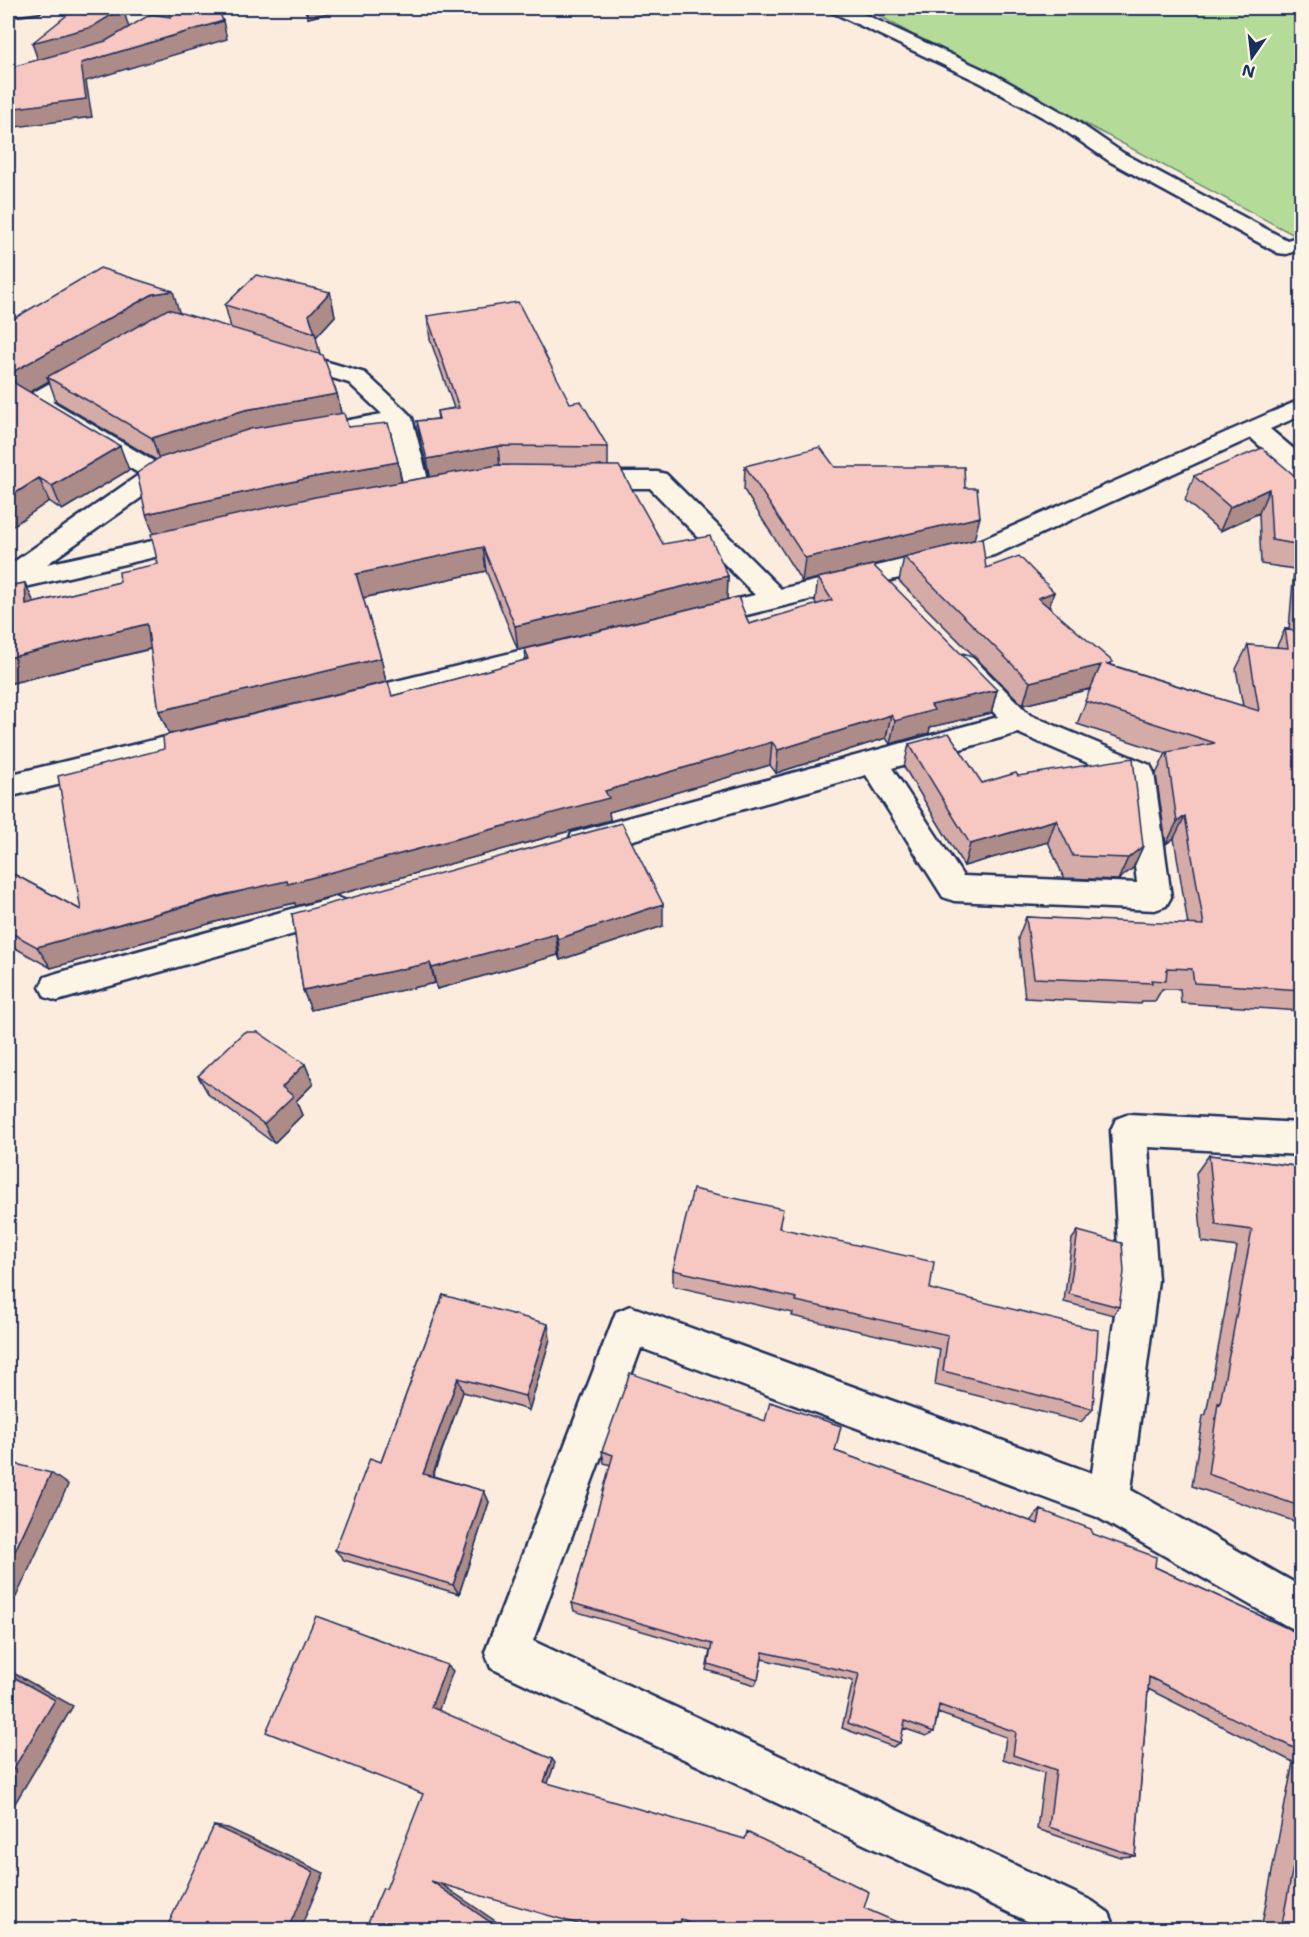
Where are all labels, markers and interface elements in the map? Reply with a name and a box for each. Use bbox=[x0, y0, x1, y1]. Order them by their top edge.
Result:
north arrow bbox=[1222, 27, 1282, 87]
text: N bbox=[1240, 59, 1257, 83]

